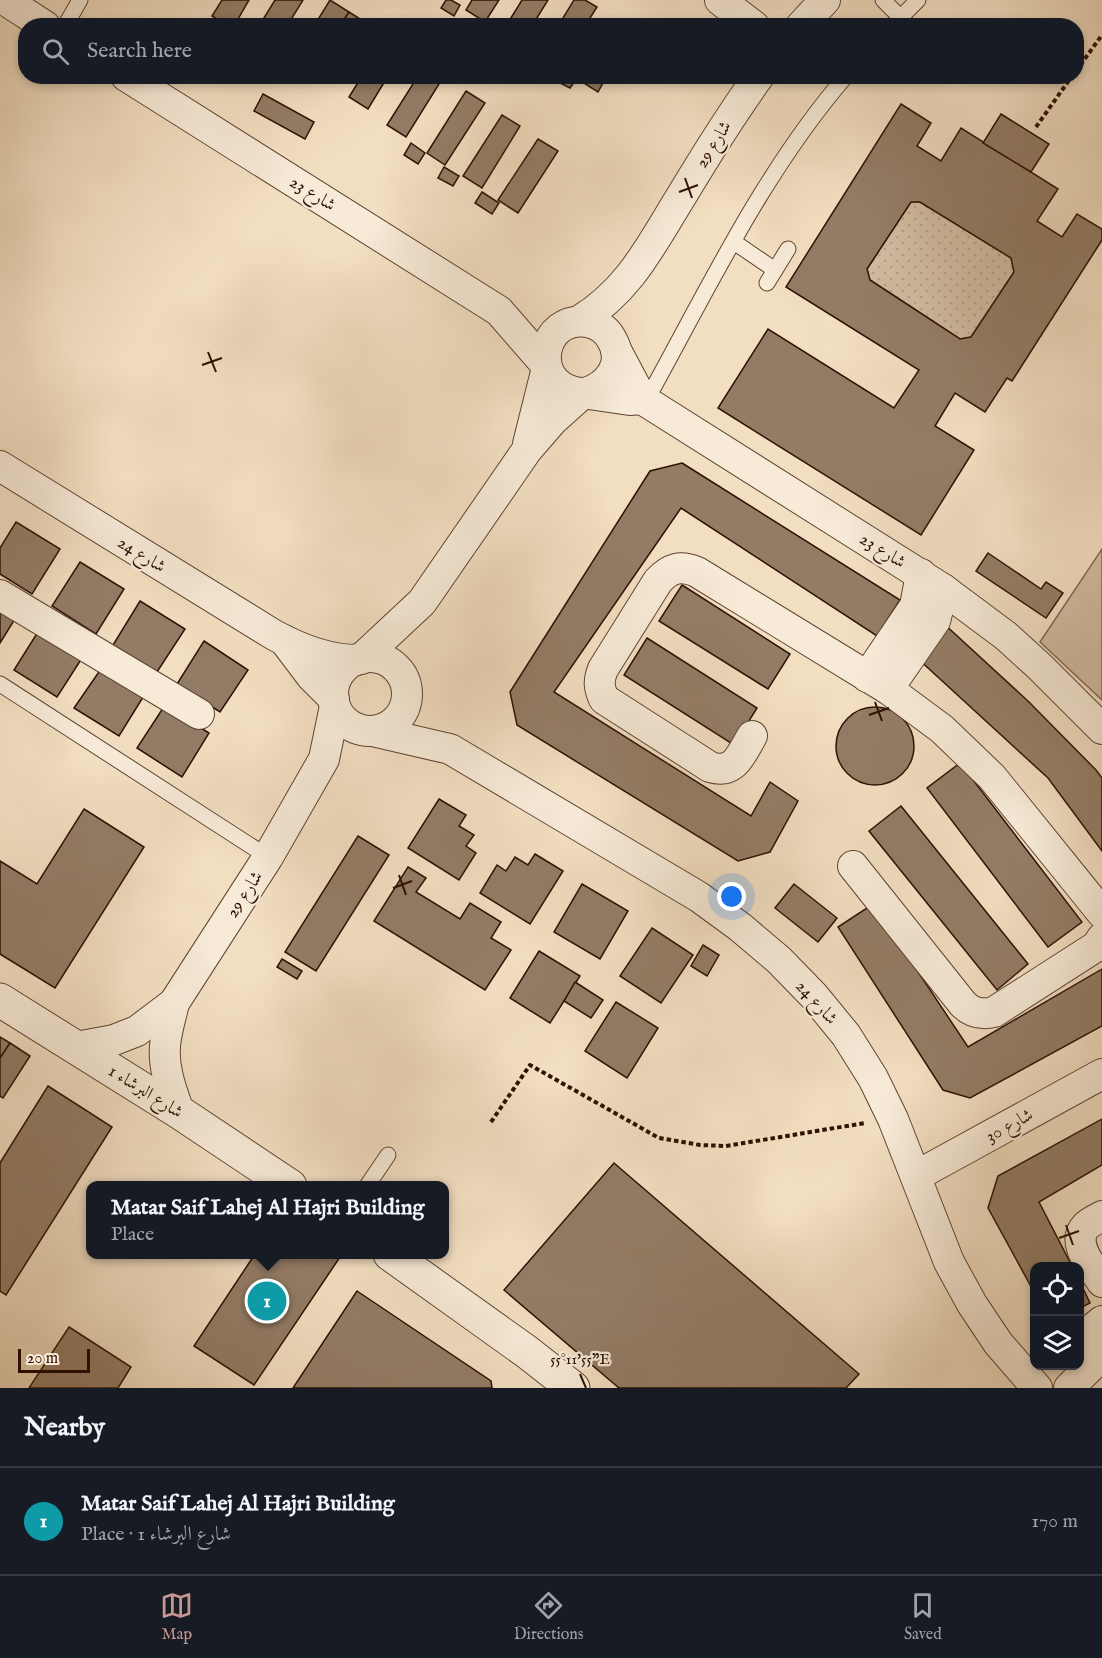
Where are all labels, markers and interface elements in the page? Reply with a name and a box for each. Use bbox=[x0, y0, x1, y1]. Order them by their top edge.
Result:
search box bbox=[18, 18, 1084, 84]
icon: search bbox=[39, 35, 72, 68]
text: Search here bbox=[87, 37, 192, 65]
street label: شارع 29 bbox=[691, 117, 739, 174]
street label: شارع 23 bbox=[284, 171, 340, 219]
street label: شارع 23 bbox=[854, 528, 910, 576]
street label: شارع 24 bbox=[112, 532, 170, 581]
street label: شارع 29 bbox=[222, 867, 271, 924]
your location bbox=[717, 882, 746, 911]
street label: شارع 24 bbox=[788, 976, 842, 1032]
street label: شارع البرشاء 1 bbox=[102, 1060, 187, 1126]
street label: شارع 30 bbox=[982, 1104, 1038, 1150]
popup bbox=[86, 1181, 449, 1259]
text: Matar Saif Lahej Al Hajri Building bbox=[111, 1194, 424, 1222]
text: Place bbox=[111, 1222, 154, 1247]
map controls bbox=[1030, 1262, 1084, 1370]
button: locate bbox=[1030, 1262, 1084, 1316]
pin: 1 bbox=[248, 1278, 286, 1324]
button: layers bbox=[1030, 1316, 1084, 1370]
scale bar bbox=[18, 1346, 90, 1374]
text: 20 m bbox=[27, 1349, 58, 1369]
text: 55°11'55"E bbox=[550, 1350, 610, 1369]
text: Nearby bbox=[24, 1411, 105, 1444]
text: Matar Saif Lahej Al Hajri Building bbox=[81, 1490, 395, 1518]
text: 1 bbox=[40, 1509, 47, 1534]
text: 170 m bbox=[1032, 1509, 1078, 1534]
text: Place · شارع البرشاء 1 bbox=[81, 1522, 231, 1547]
tab: Map bbox=[160, 1589, 193, 1645]
tab: Directions bbox=[514, 1589, 583, 1645]
tab: Saved bbox=[904, 1589, 942, 1645]

